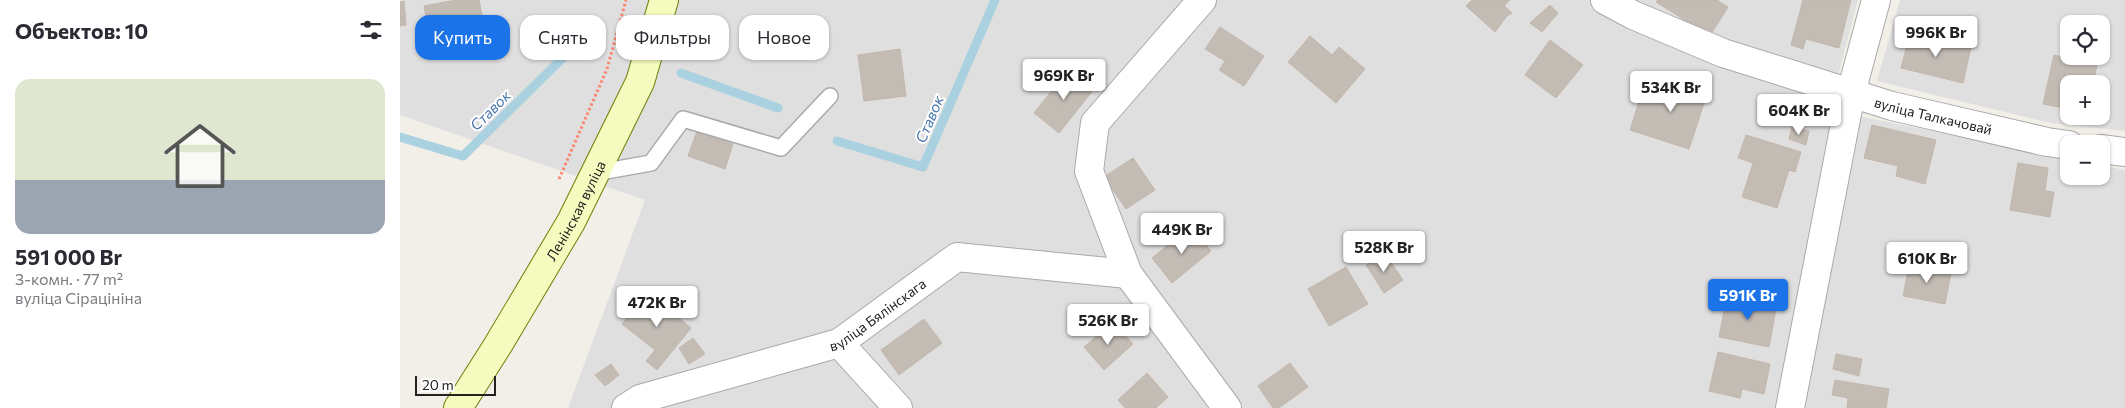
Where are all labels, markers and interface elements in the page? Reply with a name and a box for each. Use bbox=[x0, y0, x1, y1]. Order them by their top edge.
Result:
chip: Купить bbox=[415, 15, 510, 60]
chip: Снять bbox=[520, 15, 606, 60]
chip: Фильтры bbox=[616, 15, 729, 60]
chip: Новое bbox=[739, 15, 829, 60]
pin: 996K Br bbox=[1890, 15, 1982, 58]
map controls bbox=[2060, 15, 2110, 185]
button: locate bbox=[2060, 15, 2110, 65]
icon: filters bbox=[357, 16, 385, 44]
text: Объектов: 10 bbox=[15, 18, 148, 43]
text: 996K Br bbox=[1905, 22, 1967, 41]
pin: 969K Br bbox=[1018, 58, 1110, 101]
text: 969K Br bbox=[1034, 65, 1094, 84]
pin: 534K Br bbox=[1625, 70, 1717, 113]
button: + bbox=[2060, 75, 2110, 125]
text: 534K Br bbox=[1641, 77, 1701, 96]
water label: Ставок bbox=[466, 85, 515, 134]
water label: Ставок bbox=[911, 92, 947, 145]
street label: вуліца Талкачовай bbox=[1872, 93, 1994, 138]
pin: 604K Br bbox=[1753, 94, 1845, 136]
text: 604K Br bbox=[1768, 100, 1830, 119]
icon: home bbox=[155, 111, 245, 201]
button: − bbox=[2060, 135, 2110, 185]
street label: Ленінская вуліца bbox=[542, 158, 609, 263]
pin: 449K Br bbox=[1136, 212, 1228, 255]
text: 449K Br bbox=[1152, 219, 1212, 238]
pin: 528K Br bbox=[1338, 230, 1430, 273]
text: 528K Br bbox=[1354, 237, 1414, 256]
pin: 610K Br bbox=[1881, 242, 1973, 284]
text: 591 000 Br bbox=[15, 244, 122, 269]
text: 610K Br bbox=[1897, 248, 1957, 267]
text: 3-комн. · 77 m² bbox=[15, 269, 123, 288]
street label: вуліца Бялінскага bbox=[827, 274, 929, 354]
pin: 591K Br bbox=[1702, 278, 1794, 321]
text: 591K Br bbox=[1719, 285, 1777, 304]
pin: 472K Br bbox=[611, 286, 703, 328]
text: вуліца Сірацініна bbox=[15, 288, 142, 307]
text: 472K Br bbox=[628, 292, 686, 311]
pin: 526K Br bbox=[1062, 304, 1154, 346]
text: 526K Br bbox=[1078, 310, 1138, 329]
scale bar bbox=[415, 373, 496, 396]
text: 20 m bbox=[422, 376, 454, 393]

